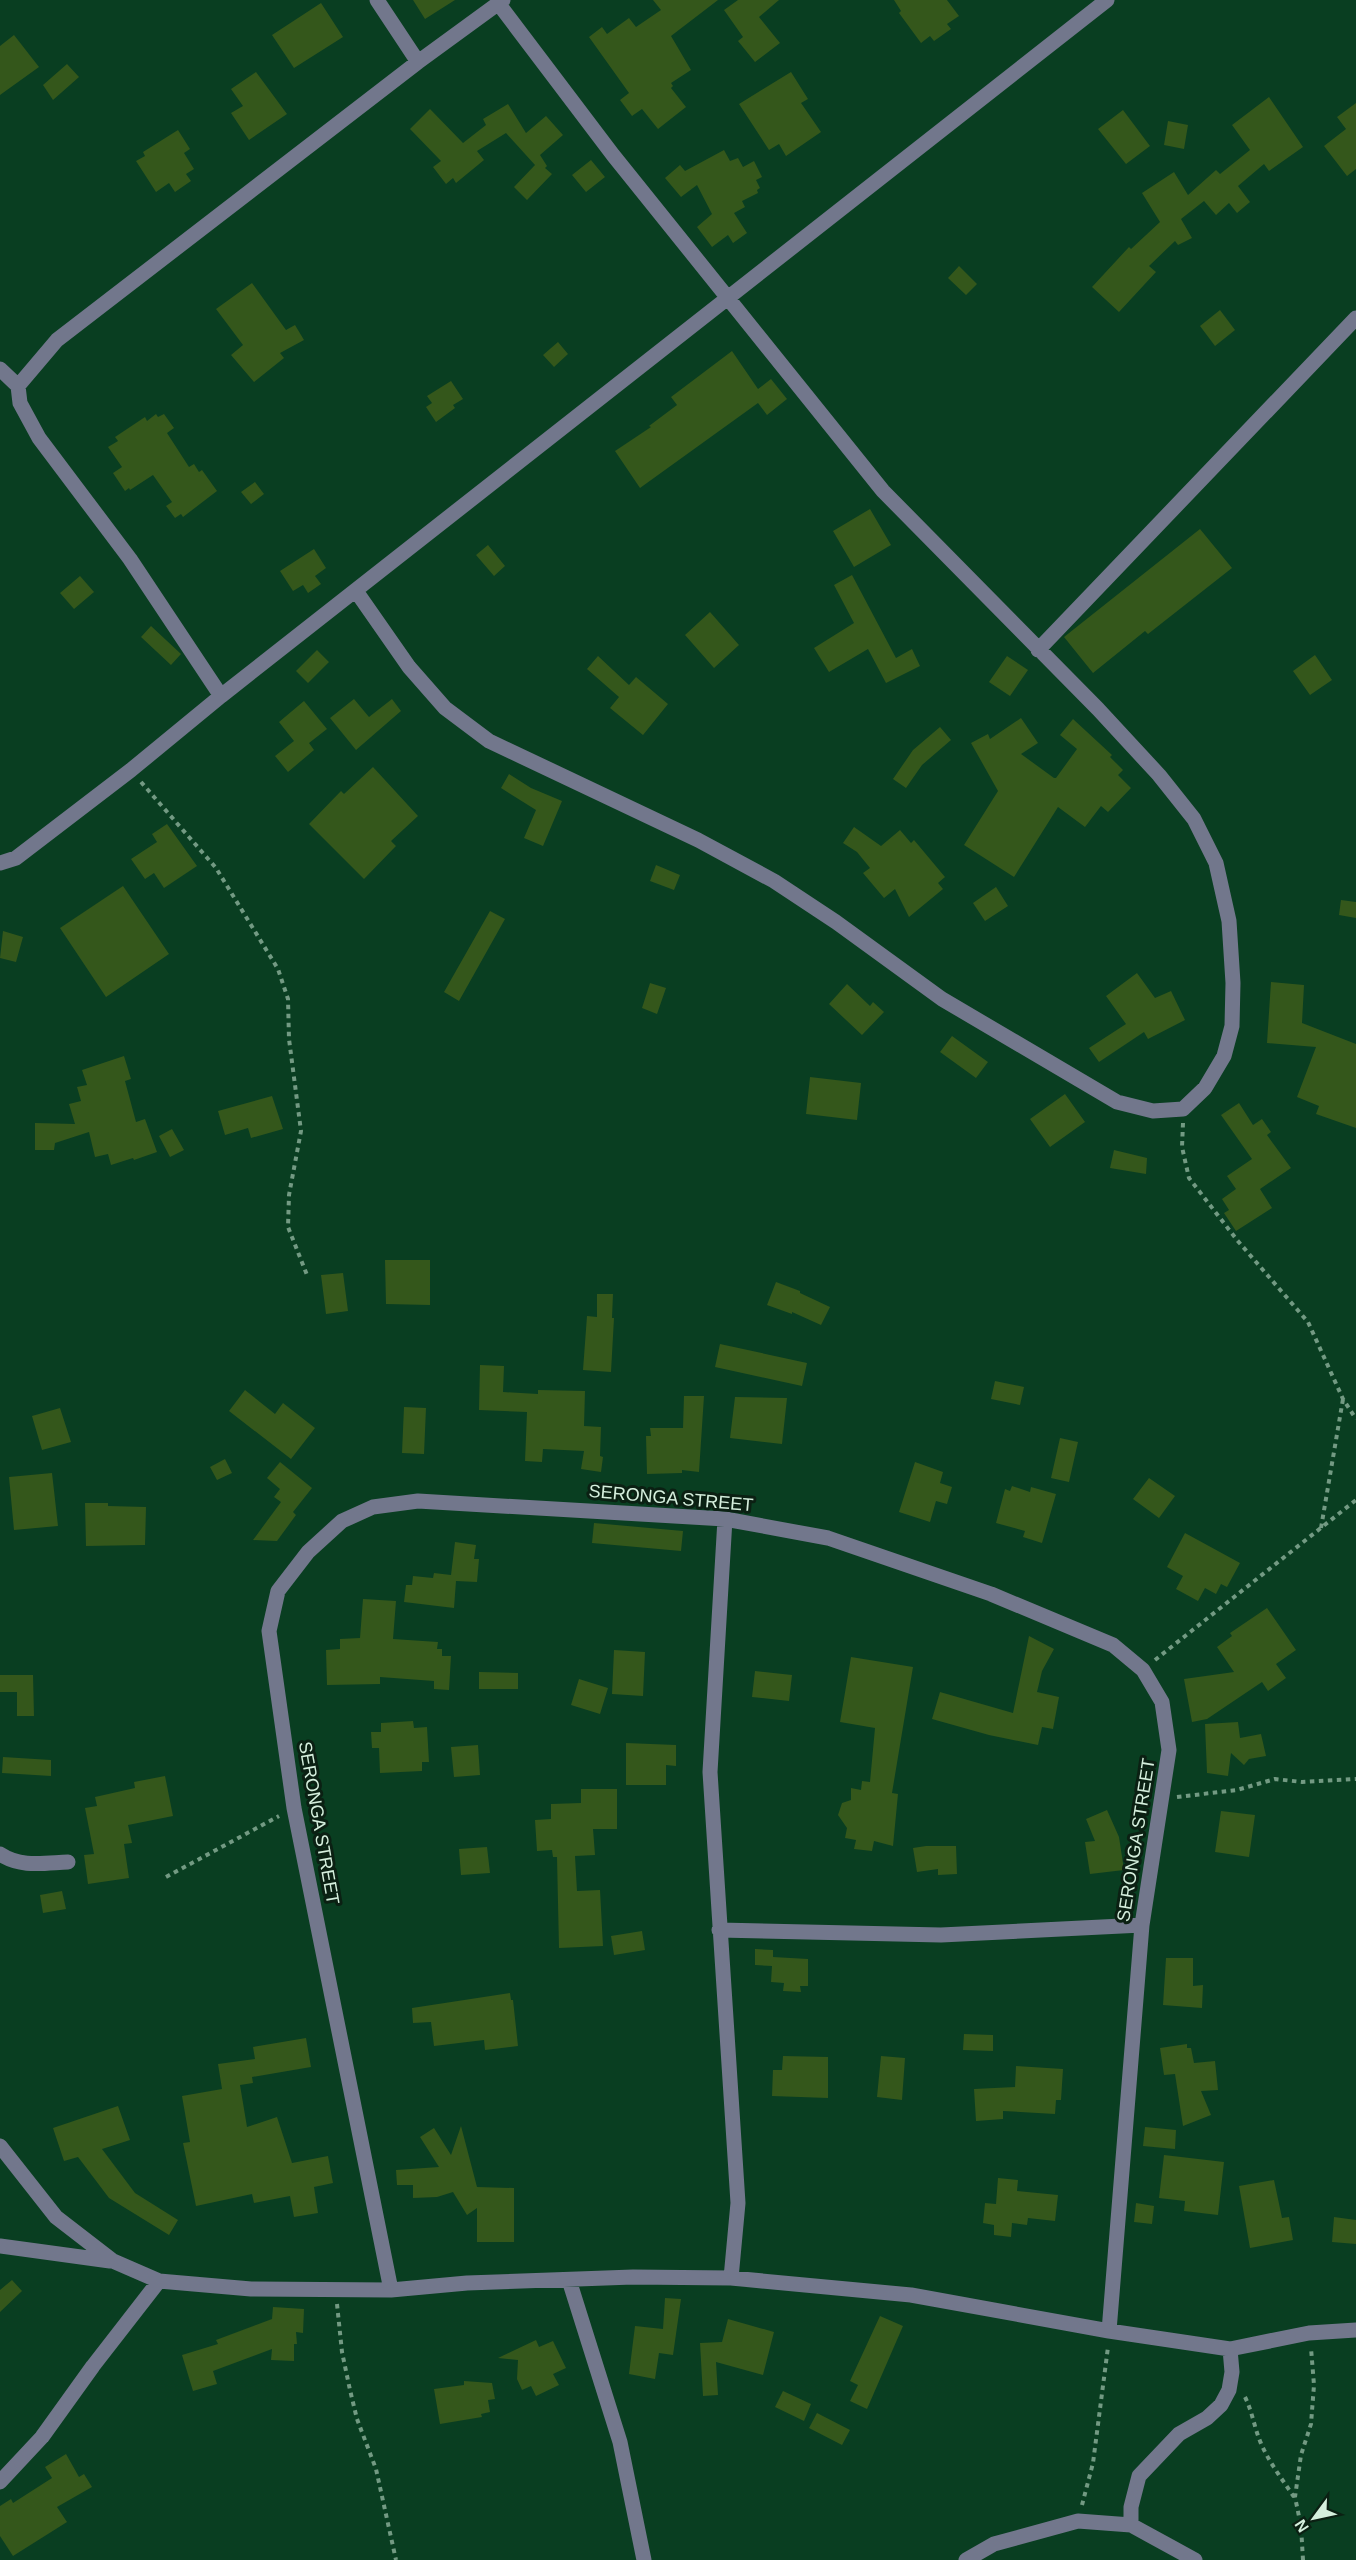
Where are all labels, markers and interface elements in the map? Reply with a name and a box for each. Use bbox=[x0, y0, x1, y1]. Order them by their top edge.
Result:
street label: SERONGA STREET bbox=[588, 1481, 754, 1515]
street label: SERONGA STREET bbox=[295, 1740, 343, 1906]
street label: SERONGA STREET bbox=[1113, 1757, 1159, 1923]
north arrow bbox=[1284, 2488, 1344, 2548]
text: N bbox=[1292, 2516, 1312, 2535]

